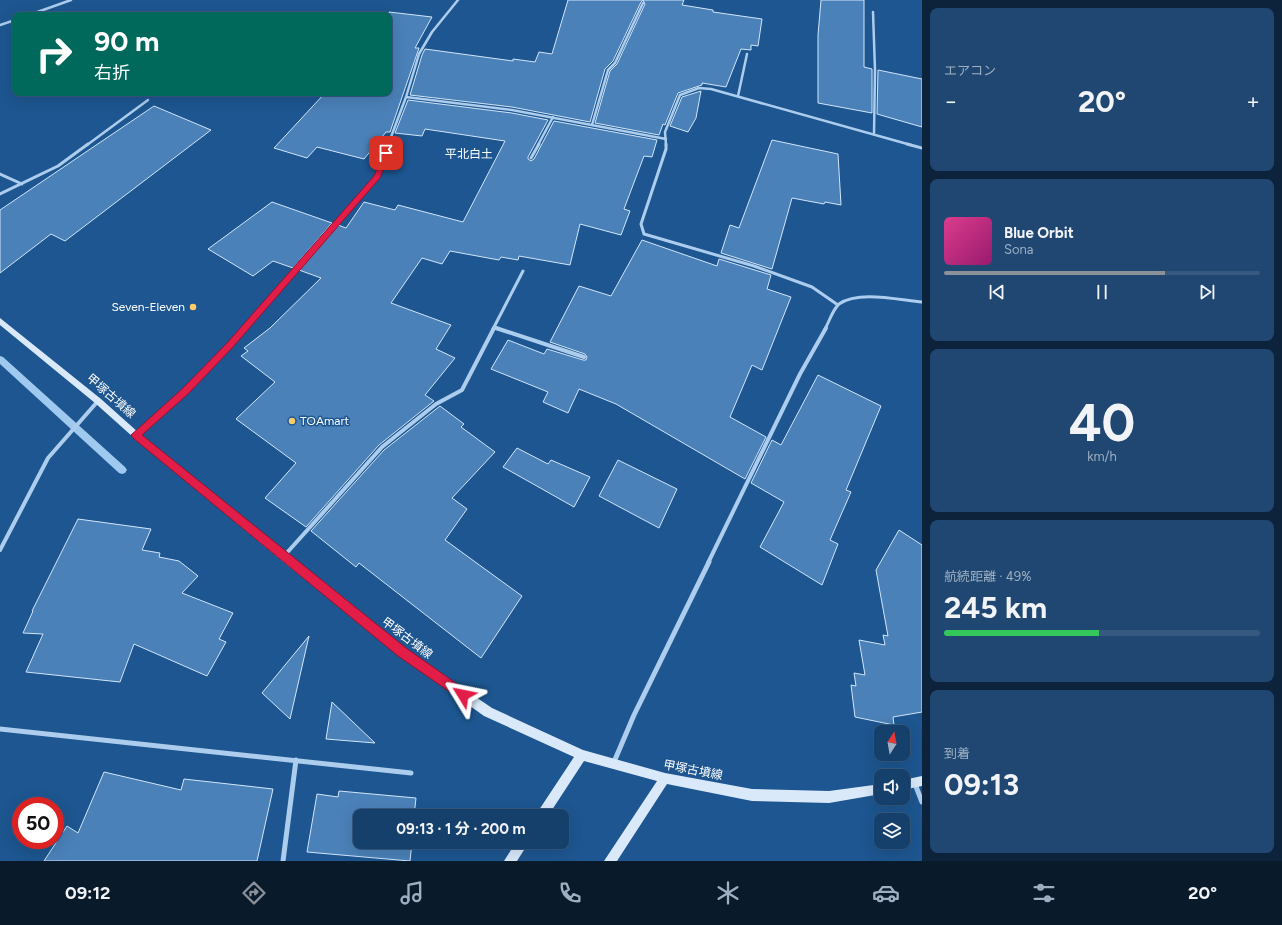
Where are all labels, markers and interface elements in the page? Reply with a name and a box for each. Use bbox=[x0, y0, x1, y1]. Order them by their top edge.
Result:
text: 90 m bbox=[94, 24, 159, 58]
icon: right bbox=[28, 28, 80, 80]
text: 右折 bbox=[94, 62, 130, 84]
text: エアコン bbox=[944, 63, 996, 78]
text: 20° bbox=[1078, 83, 1126, 120]
text: − bbox=[944, 88, 958, 115]
text: + bbox=[1246, 88, 1260, 115]
pin bbox=[369, 136, 403, 170]
icon: arrive bbox=[375, 142, 397, 164]
district label: 平北白土 bbox=[445, 147, 493, 161]
text: Blue Orbit bbox=[1004, 224, 1074, 242]
text: Sona bbox=[1004, 242, 1033, 257]
icon: previous bbox=[986, 281, 1008, 303]
icon: pause bbox=[1091, 281, 1113, 303]
icon: next bbox=[1196, 281, 1218, 303]
place label: Seven-Eleven bbox=[111, 300, 185, 314]
marker: Seven-Eleven bbox=[188, 302, 198, 312]
street label: 甲塚古墳線 bbox=[84, 371, 138, 421]
text: 40 bbox=[1069, 392, 1135, 454]
place label: TOAmart bbox=[300, 414, 349, 428]
marker: TOAmart bbox=[287, 416, 297, 426]
text: km/h bbox=[1087, 449, 1117, 464]
text: 航続距離 · 49% bbox=[944, 569, 1031, 584]
text: 245 km bbox=[944, 589, 1047, 626]
street label: 甲塚古墳線 bbox=[379, 614, 435, 662]
position arrow bbox=[442, 674, 484, 716]
north arrow bbox=[874, 725, 910, 761]
map controls bbox=[874, 725, 910, 849]
text: 到着 bbox=[944, 746, 970, 761]
street label: 甲塚古墳線 bbox=[662, 757, 724, 783]
text: 09:13 bbox=[944, 766, 1019, 803]
button: sound bbox=[874, 769, 910, 805]
speed limit sign: 50 bbox=[12, 797, 64, 849]
button: layers bbox=[874, 813, 910, 849]
text: 09:13 · 1 分 · 200 m bbox=[396, 820, 526, 838]
icon: directions bbox=[240, 879, 268, 907]
icon: music bbox=[398, 879, 426, 907]
icon: phone bbox=[556, 879, 584, 907]
icon: climate bbox=[714, 879, 742, 907]
icon: car bbox=[872, 879, 900, 907]
icon: filters bbox=[1030, 879, 1058, 907]
text: 09:12 bbox=[65, 882, 111, 904]
text: 20° bbox=[1188, 882, 1217, 904]

